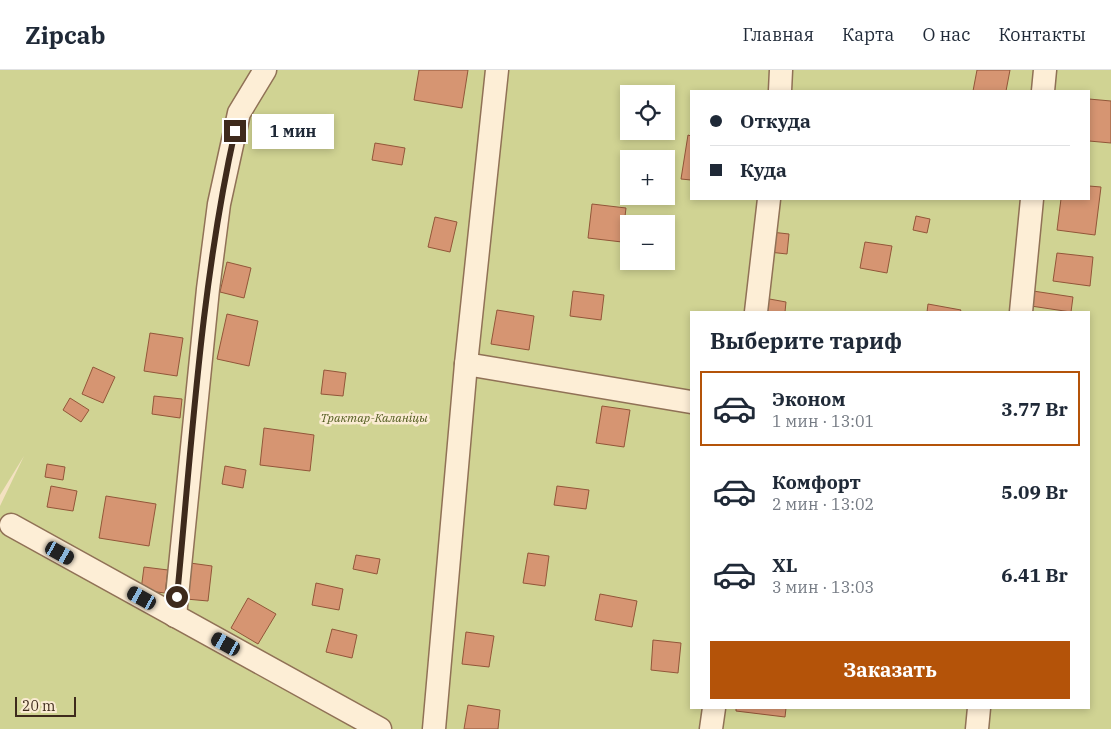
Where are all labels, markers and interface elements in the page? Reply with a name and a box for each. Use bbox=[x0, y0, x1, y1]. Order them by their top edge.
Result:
text: Zipcab bbox=[25, 19, 106, 51]
text: Главная bbox=[742, 23, 814, 46]
text: Карта bbox=[842, 23, 894, 46]
text: О нас bbox=[922, 23, 970, 46]
text: Контакты bbox=[998, 23, 1086, 46]
map controls bbox=[620, 85, 675, 270]
button: locate bbox=[620, 85, 675, 140]
text: Откуда bbox=[740, 109, 811, 133]
callout: 1 мин bbox=[252, 114, 335, 148]
route end bbox=[224, 120, 246, 142]
text: 1 мин bbox=[270, 121, 316, 141]
button: + bbox=[620, 150, 675, 205]
text: Куда bbox=[740, 158, 787, 182]
button: − bbox=[620, 215, 675, 270]
text: Выберите тариф bbox=[710, 326, 902, 355]
icon: car bbox=[712, 386, 757, 431]
text: Эконом bbox=[772, 387, 845, 411]
text: 3.77 Br bbox=[1001, 397, 1068, 421]
park label: Трактар-Каланіцы bbox=[320, 410, 428, 425]
text: 1 мин · 13:01 bbox=[772, 411, 874, 431]
icon: car bbox=[712, 469, 757, 514]
text: Комфорт bbox=[772, 470, 861, 494]
text: 5.09 Br bbox=[1001, 480, 1068, 504]
text: 2 мин · 13:02 bbox=[772, 494, 874, 514]
car bbox=[43, 539, 76, 567]
icon: car bbox=[712, 552, 757, 597]
text: XL bbox=[772, 553, 798, 577]
text: 6.41 Br bbox=[1001, 563, 1068, 587]
text: 3 мин · 13:03 bbox=[772, 577, 874, 597]
car bbox=[125, 584, 158, 612]
route start bbox=[166, 586, 188, 608]
car bbox=[209, 630, 242, 658]
button: Заказать bbox=[710, 641, 1070, 699]
scale bar bbox=[15, 694, 76, 717]
text: 20 m bbox=[22, 697, 55, 715]

